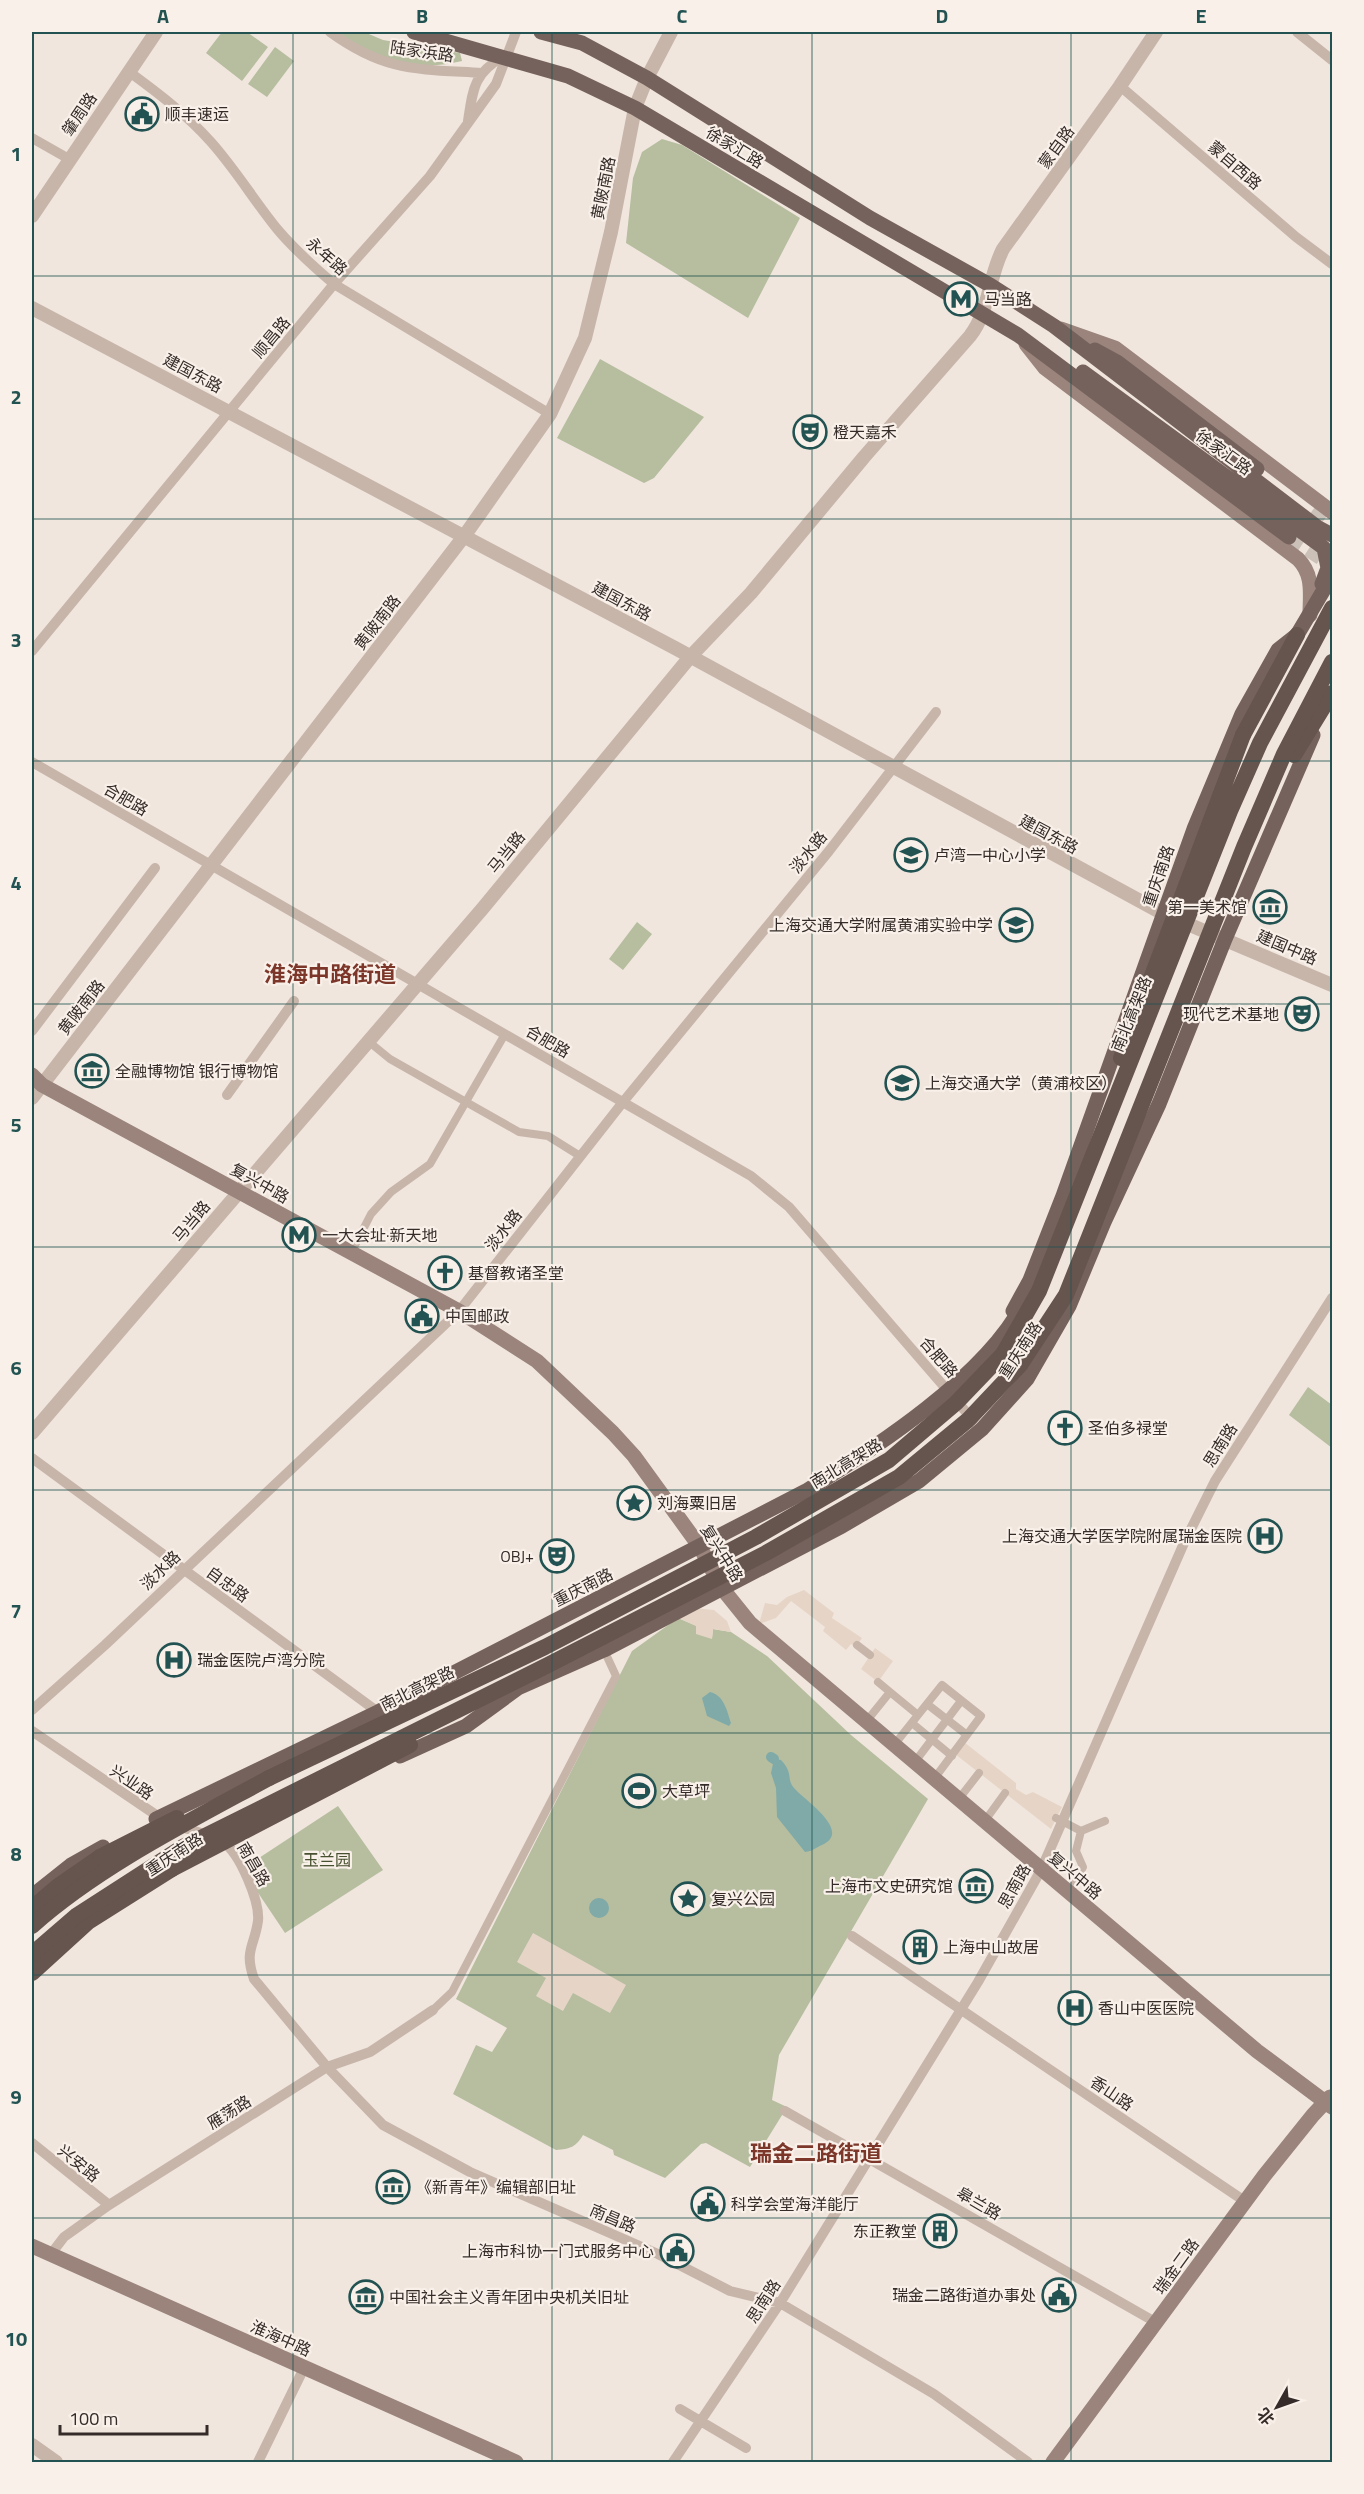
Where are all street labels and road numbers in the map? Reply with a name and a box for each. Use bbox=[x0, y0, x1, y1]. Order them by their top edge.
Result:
street label: 陆家浜路 bbox=[389, 35, 455, 67]
street label: 肇周路 bbox=[56, 87, 102, 141]
street label: 徐家汇路 bbox=[701, 120, 769, 174]
street label: 蒙自路 bbox=[1032, 121, 1080, 173]
street label: 蒙自西路 bbox=[1203, 135, 1267, 195]
street label: 黄陂南路 bbox=[585, 154, 621, 222]
street label: 永年路 bbox=[301, 231, 353, 281]
street label: 顺昌路 bbox=[246, 311, 296, 363]
street label: 建国东路 bbox=[159, 347, 227, 399]
street label: 徐家汇路 bbox=[1191, 423, 1257, 481]
street label: 建国东路 bbox=[588, 575, 656, 627]
street label: 黄陂南路 bbox=[348, 589, 406, 655]
street label: 合肥路 bbox=[99, 777, 153, 821]
street label: 建国东路 bbox=[1015, 808, 1083, 860]
street label: 马当路 bbox=[482, 826, 530, 878]
street label: 淡水路 bbox=[784, 826, 832, 878]
street label: 重庆南路 bbox=[1136, 842, 1180, 910]
street label: 建国中路 bbox=[1253, 923, 1321, 971]
street label: 南北高架路 bbox=[1105, 972, 1157, 1056]
street label: 黄陂南路 bbox=[52, 974, 110, 1040]
street label: 合肥路 bbox=[521, 1019, 575, 1063]
street label: 复兴中路 bbox=[226, 1157, 294, 1209]
street label: 马当路 bbox=[166, 1195, 216, 1247]
street label: 淡水路 bbox=[479, 1204, 527, 1256]
street label: 重庆南路 bbox=[993, 1317, 1047, 1383]
street label: 合肥路 bbox=[914, 1331, 964, 1383]
street label: 思南路 bbox=[1197, 1418, 1243, 1472]
street label: 南北高架路 bbox=[806, 1432, 886, 1494]
street label: 复兴中路 bbox=[695, 1519, 749, 1587]
street label: 淡水路 bbox=[134, 1545, 186, 1595]
street label: 自忠路 bbox=[202, 1560, 254, 1608]
street label: 重庆南路 bbox=[549, 1562, 617, 1612]
street label: 南北高架路 bbox=[376, 1660, 458, 1716]
street label: 兴业路 bbox=[105, 1759, 159, 1805]
street label: 重庆南路 bbox=[141, 1827, 207, 1881]
street label: 南昌路 bbox=[232, 1837, 276, 1891]
street label: 复兴中路 bbox=[1043, 1845, 1107, 1905]
street label: 思南路 bbox=[992, 1859, 1036, 1913]
street label: 香山路 bbox=[1085, 2070, 1139, 2116]
street label: 雁荡路 bbox=[202, 2089, 256, 2135]
street label: 兴安路 bbox=[53, 2139, 105, 2187]
street label: 皋兰路 bbox=[952, 2181, 1006, 2225]
street label: 南昌路 bbox=[586, 2198, 640, 2238]
street label: 瑞金二路 bbox=[1147, 2233, 1205, 2299]
street label: 思南路 bbox=[740, 2274, 786, 2328]
street label: 淮海中路 bbox=[247, 2314, 315, 2362]

